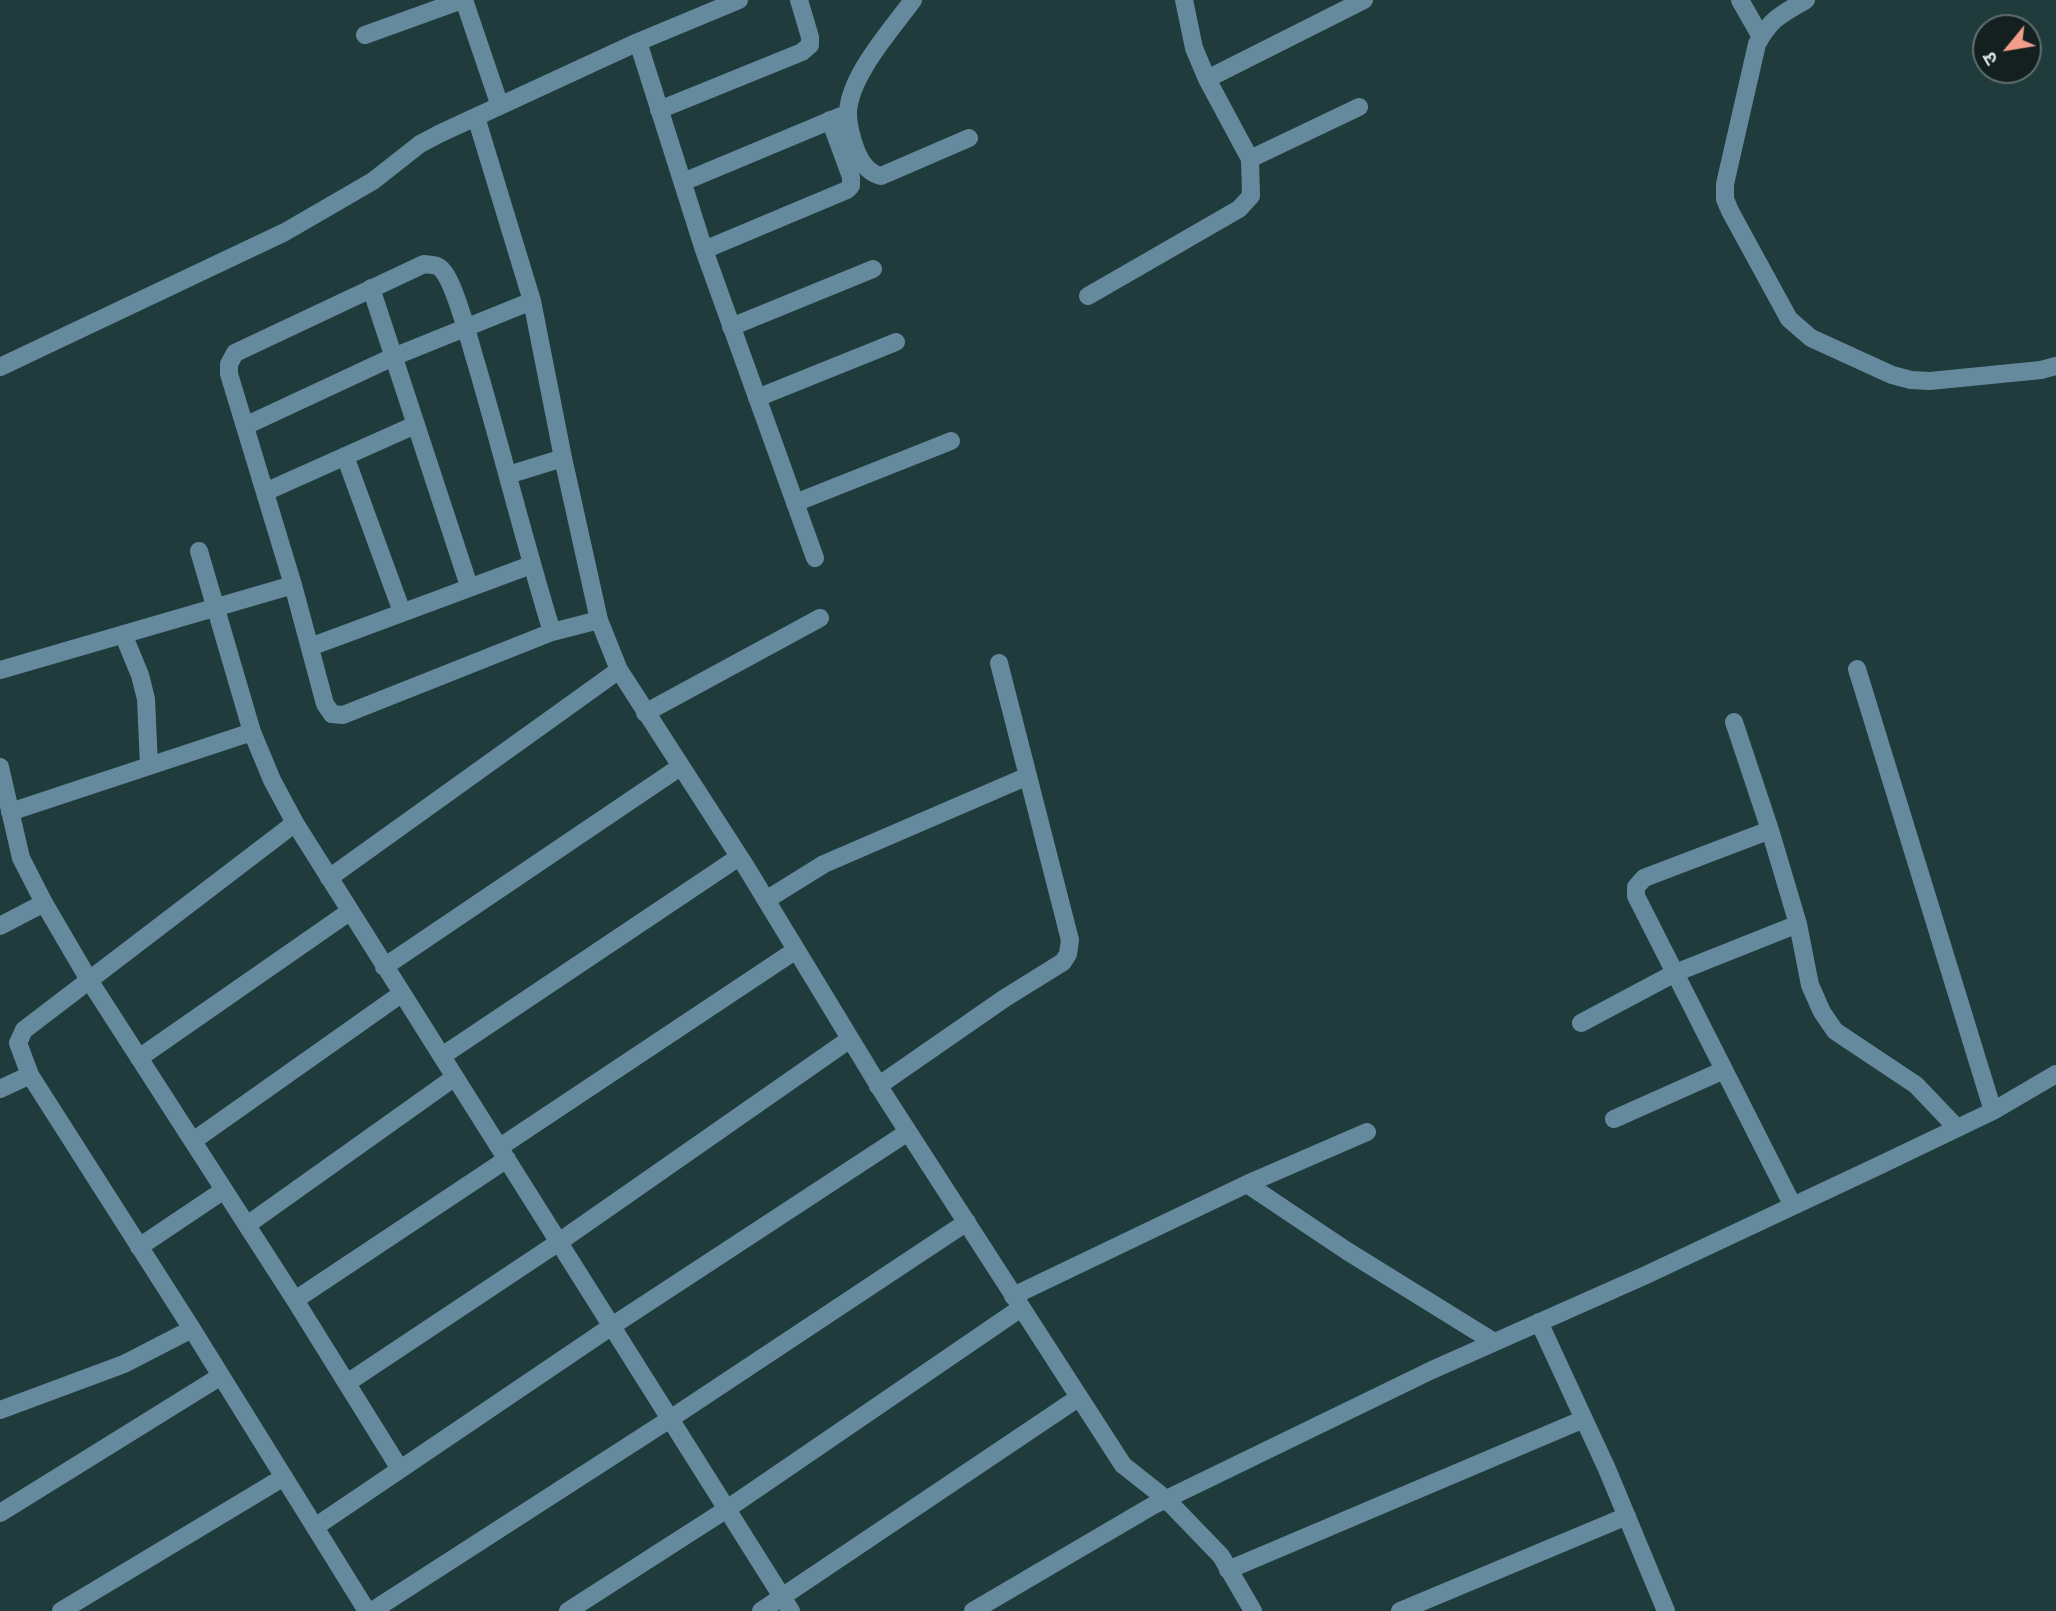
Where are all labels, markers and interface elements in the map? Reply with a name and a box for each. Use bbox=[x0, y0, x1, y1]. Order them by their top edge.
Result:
north arrow bbox=[1972, 14, 2042, 84]
text: उ bbox=[1977, 48, 2003, 69]

